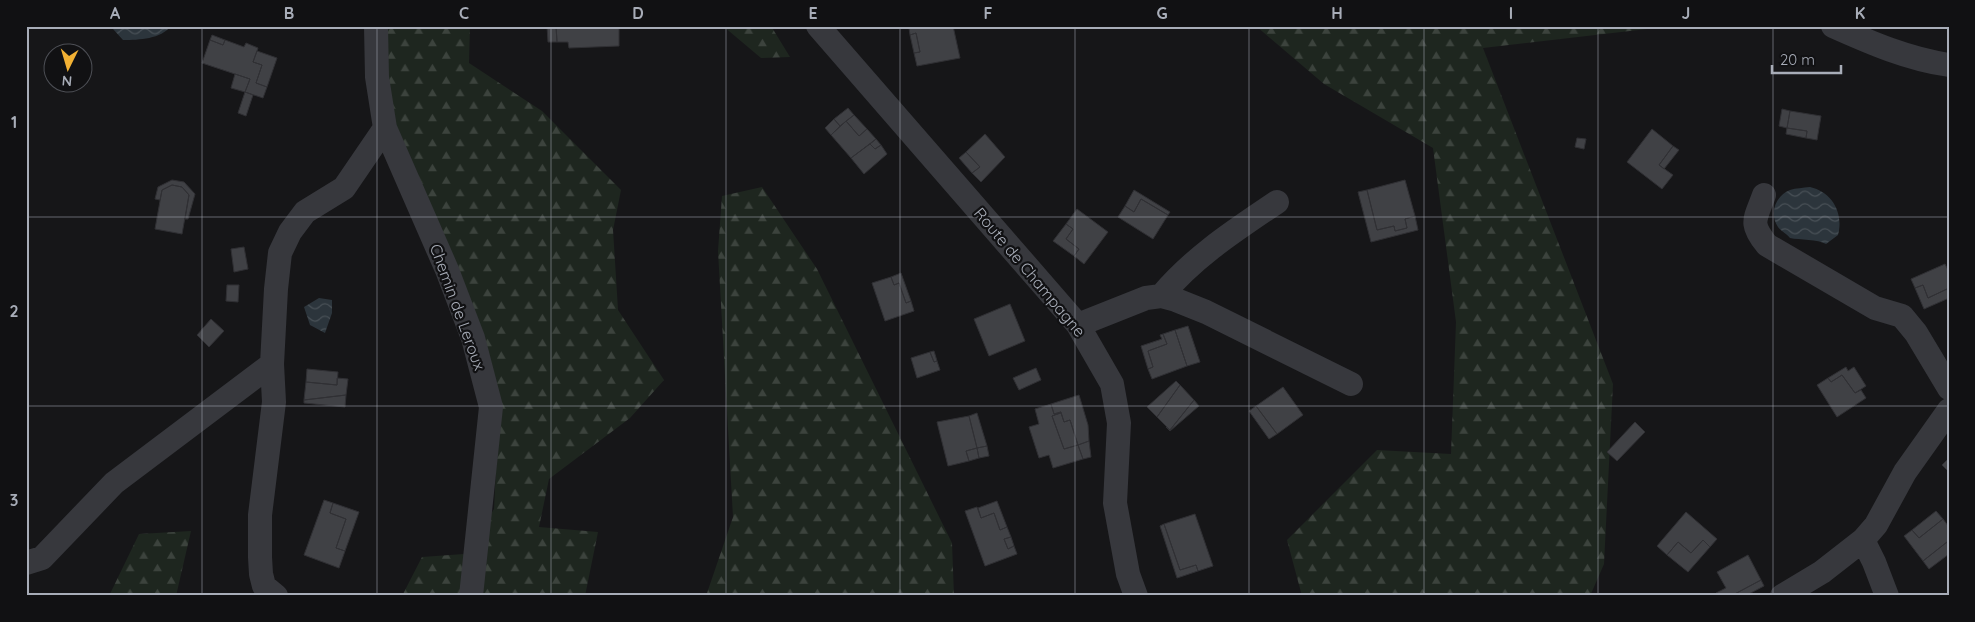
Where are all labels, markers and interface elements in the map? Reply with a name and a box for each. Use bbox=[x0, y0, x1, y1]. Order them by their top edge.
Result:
text: A bbox=[110, 3, 121, 23]
text: B bbox=[284, 3, 294, 23]
text: C bbox=[459, 3, 469, 23]
text: D bbox=[632, 3, 644, 23]
text: E bbox=[808, 3, 818, 23]
text: F bbox=[984, 3, 993, 23]
text: G bbox=[1156, 3, 1168, 23]
text: H bbox=[1331, 3, 1343, 23]
text: I bbox=[1509, 3, 1513, 23]
text: J bbox=[1682, 3, 1690, 23]
text: K bbox=[1855, 3, 1865, 23]
north arrow bbox=[42, 42, 92, 92]
scale bar bbox=[1772, 42, 1841, 74]
text: 20 m bbox=[1780, 50, 1815, 69]
text: N bbox=[61, 72, 73, 90]
text: 1 bbox=[11, 112, 17, 132]
street label: Route de Champagne bbox=[970, 203, 1090, 341]
street label: Chemin de Leroux bbox=[426, 241, 490, 373]
text: 2 bbox=[9, 301, 19, 321]
text: 3 bbox=[10, 490, 18, 510]

